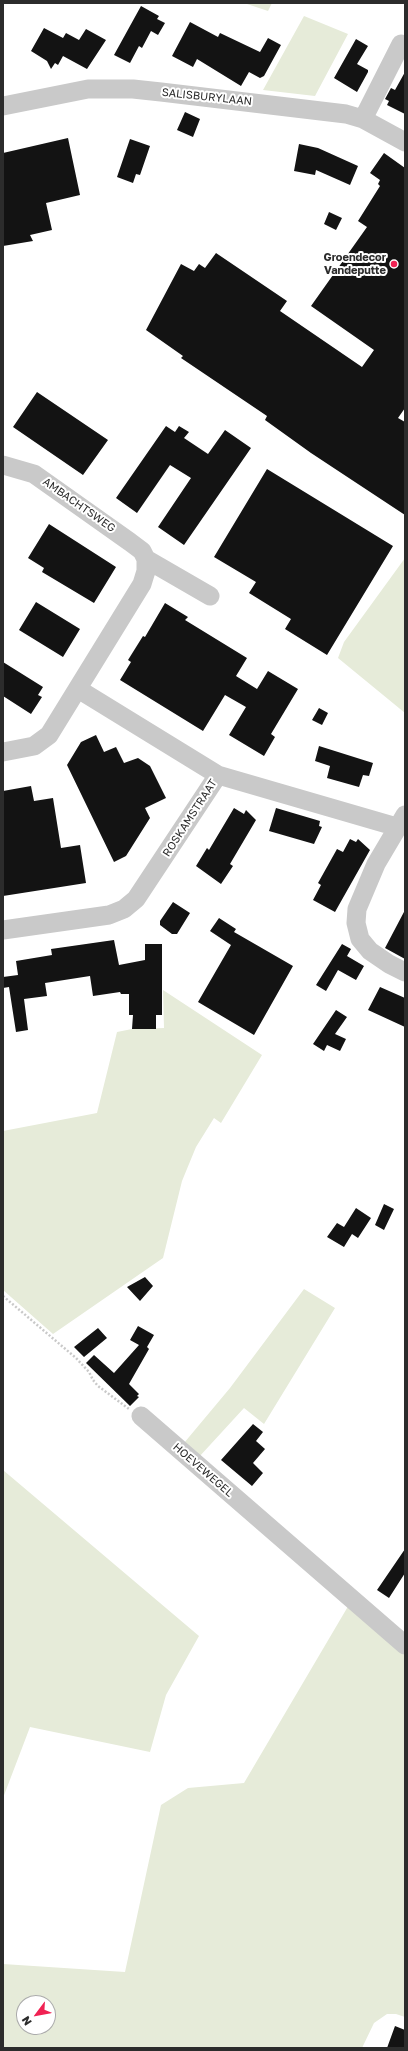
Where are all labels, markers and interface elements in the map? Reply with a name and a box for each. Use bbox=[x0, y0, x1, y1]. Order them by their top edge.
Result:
street label: SALISBURYLAAN bbox=[161, 86, 253, 108]
place label: Groendecor Vandeputte bbox=[324, 251, 386, 277]
marker: Groendecor Vandeputte bbox=[389, 259, 399, 269]
street label: AMBACHTSWEG bbox=[40, 475, 118, 535]
street label: ROSKAMSTRAAT bbox=[160, 777, 220, 859]
street label: HOEVEWEGEL bbox=[170, 1440, 236, 1500]
north arrow bbox=[16, 1995, 56, 2035]
text: N bbox=[19, 2014, 34, 2028]

